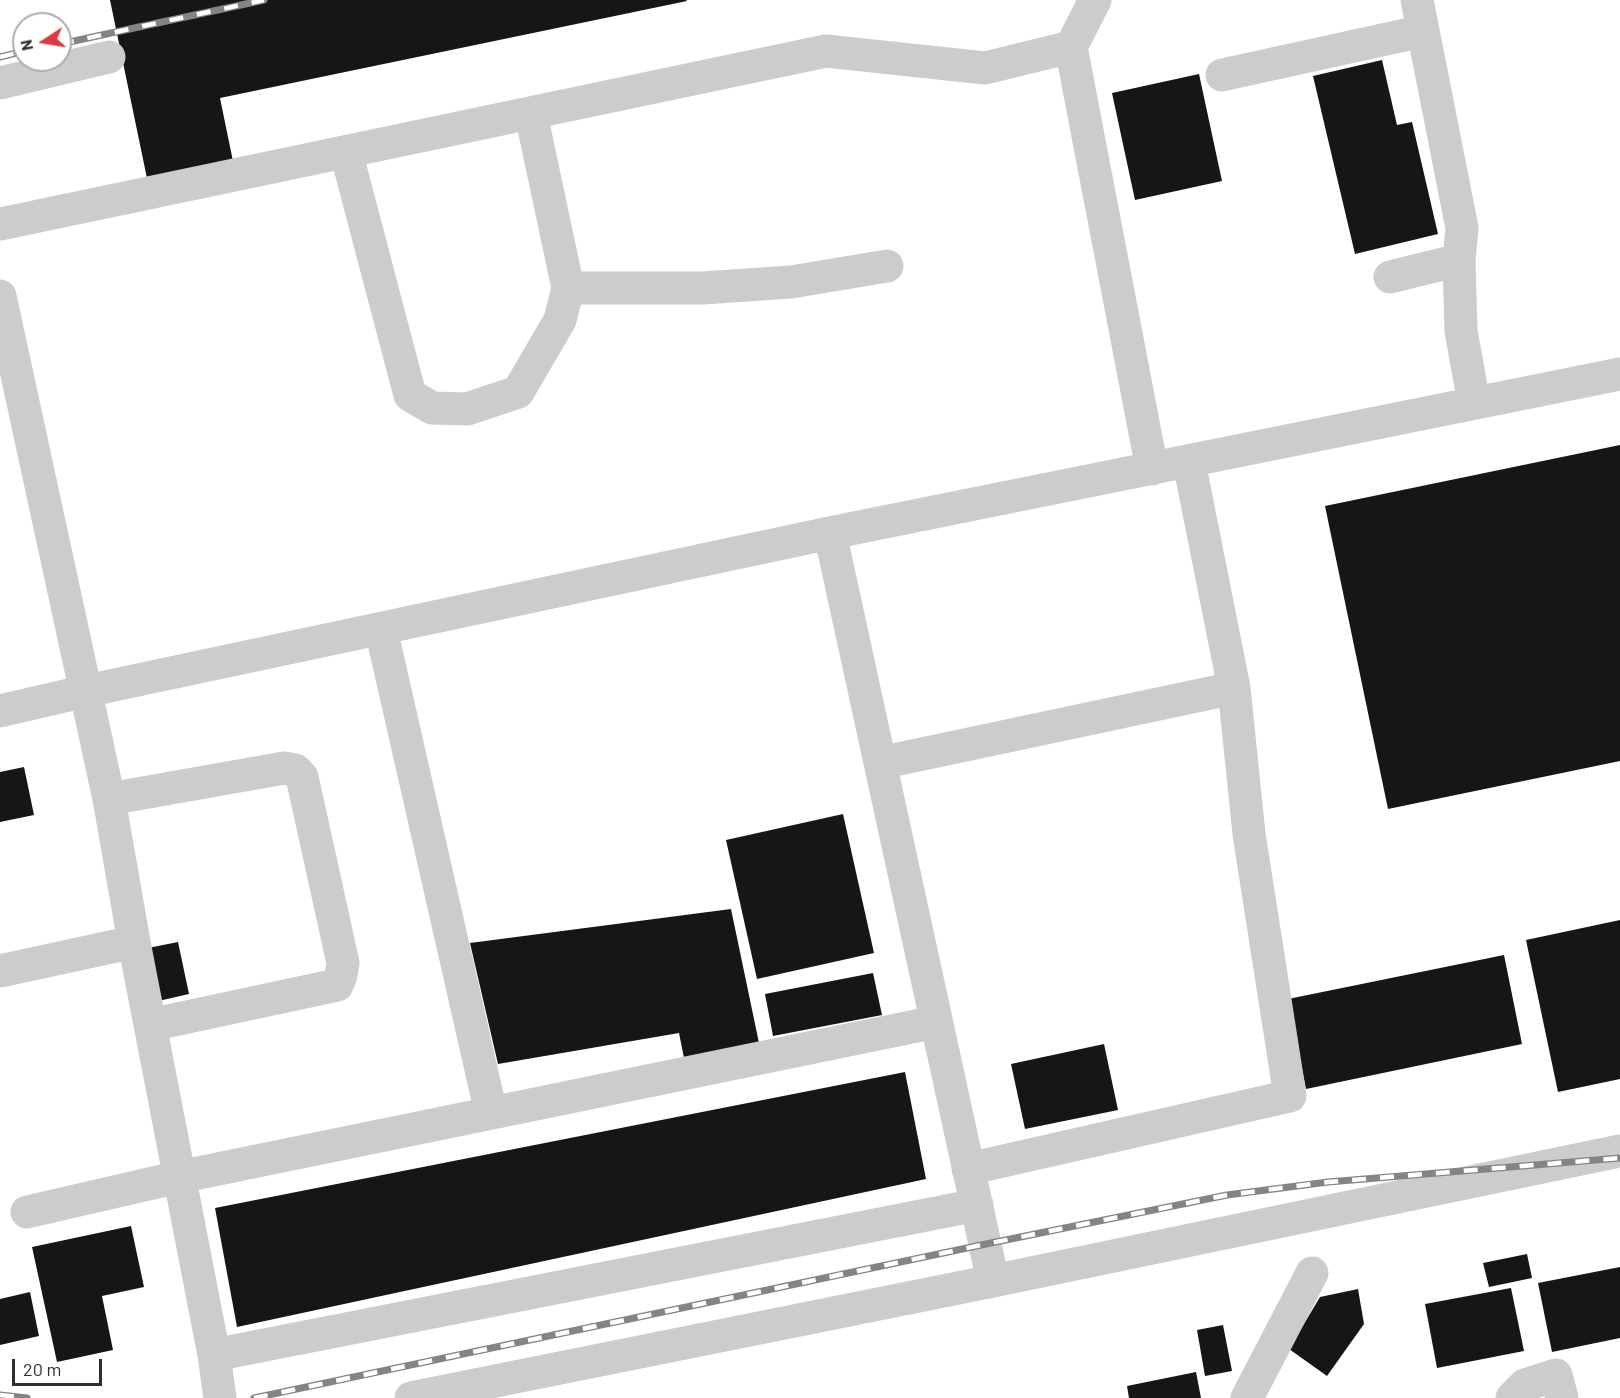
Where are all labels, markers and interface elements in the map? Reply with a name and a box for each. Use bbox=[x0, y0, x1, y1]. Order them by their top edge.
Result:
north arrow bbox=[12, 12, 72, 72]
text: N bbox=[15, 38, 36, 53]
scale bar bbox=[15, 1347, 105, 1385]
text: 20 m bbox=[23, 1358, 61, 1380]

